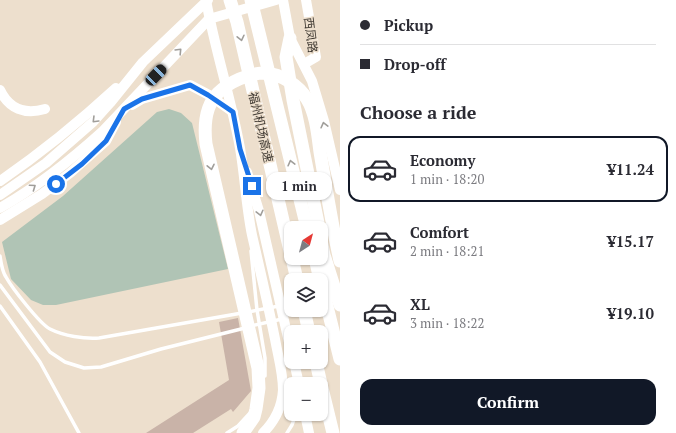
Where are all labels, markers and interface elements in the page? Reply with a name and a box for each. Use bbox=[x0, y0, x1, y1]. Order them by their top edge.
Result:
text: Pickup bbox=[384, 15, 433, 35]
street label: 西凤路 bbox=[301, 16, 321, 54]
one-way arrow bbox=[236, 34, 244, 41]
one-way arrow bbox=[174, 48, 181, 56]
text: Drop-off bbox=[384, 54, 446, 74]
car bbox=[143, 62, 169, 88]
street label: 福州机场高速 bbox=[246, 90, 276, 164]
text: Choose a ride bbox=[360, 100, 476, 124]
one-way arrow bbox=[92, 115, 100, 123]
one-way arrow bbox=[321, 122, 329, 129]
text: Economy bbox=[410, 150, 475, 170]
icon: car bbox=[362, 151, 398, 187]
text: ¥11.24 bbox=[607, 159, 654, 179]
one-way arrow bbox=[288, 160, 296, 166]
one-way arrow bbox=[206, 164, 214, 170]
text: 1 min · 18:20 bbox=[410, 170, 484, 188]
callout: 1 min bbox=[266, 172, 332, 200]
route start bbox=[47, 175, 65, 193]
route end bbox=[243, 177, 261, 195]
text: 1 min bbox=[281, 177, 317, 195]
one-way arrow bbox=[29, 184, 36, 192]
one-way arrow bbox=[255, 210, 263, 217]
north arrow bbox=[284, 221, 328, 265]
map controls bbox=[284, 221, 328, 421]
text: Comfort bbox=[410, 222, 469, 242]
icon: car bbox=[362, 223, 398, 259]
text: ¥15.17 bbox=[607, 231, 654, 251]
text: 2 min · 18:21 bbox=[410, 242, 484, 260]
button: layers bbox=[284, 273, 328, 317]
text: XL bbox=[410, 294, 430, 314]
icon: car bbox=[362, 295, 398, 331]
text: ¥19.10 bbox=[607, 303, 654, 323]
text: 3 min · 18:22 bbox=[410, 314, 484, 332]
button: + bbox=[284, 325, 328, 369]
button: − bbox=[284, 377, 328, 421]
button: Confirm bbox=[360, 379, 656, 425]

